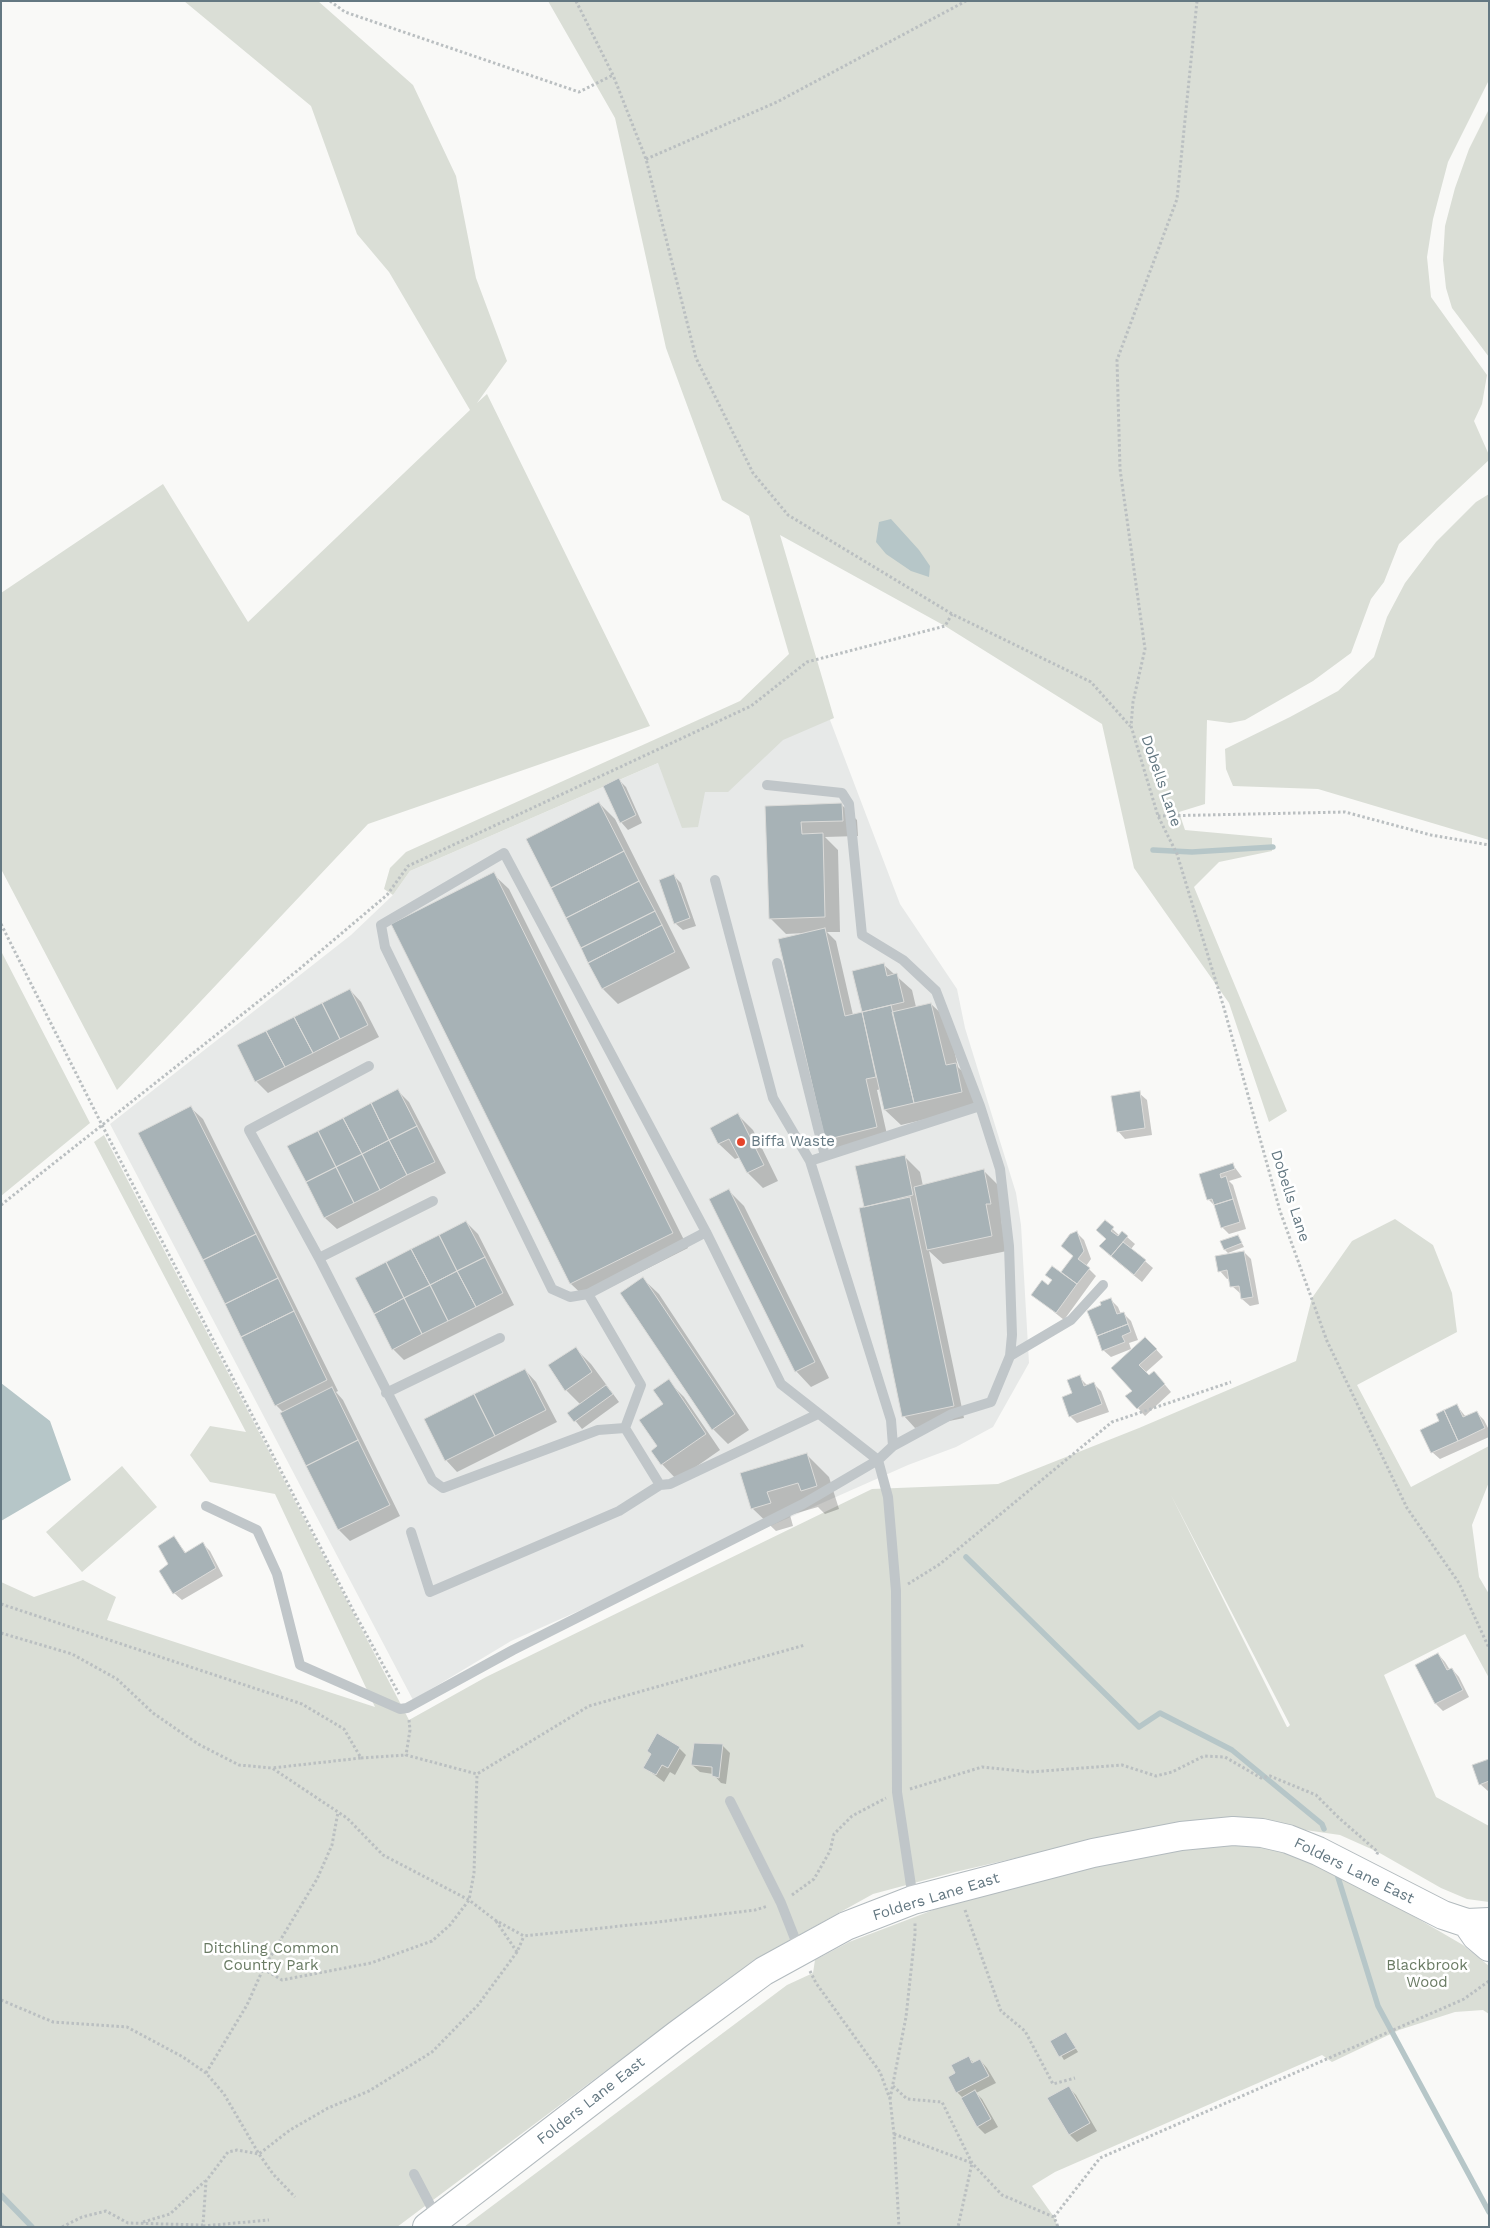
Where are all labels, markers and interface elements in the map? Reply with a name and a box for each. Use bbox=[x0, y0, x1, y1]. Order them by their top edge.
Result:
street label: Dobells Lane bbox=[1137, 733, 1185, 829]
place label: Biffa Waste bbox=[751, 1133, 835, 1151]
marker: Biffa Waste bbox=[735, 1136, 747, 1148]
street label: Dobells Lane bbox=[1267, 1148, 1313, 1244]
street label: Folders Lane East bbox=[1291, 1834, 1417, 1908]
street label: Folders Lane East bbox=[870, 1869, 1002, 1925]
park label: Ditchling Common Country Park bbox=[203, 1940, 339, 1975]
park label: Blackbrook Wood bbox=[1386, 1957, 1468, 1992]
street label: Folders Lane East bbox=[534, 2053, 648, 2149]

